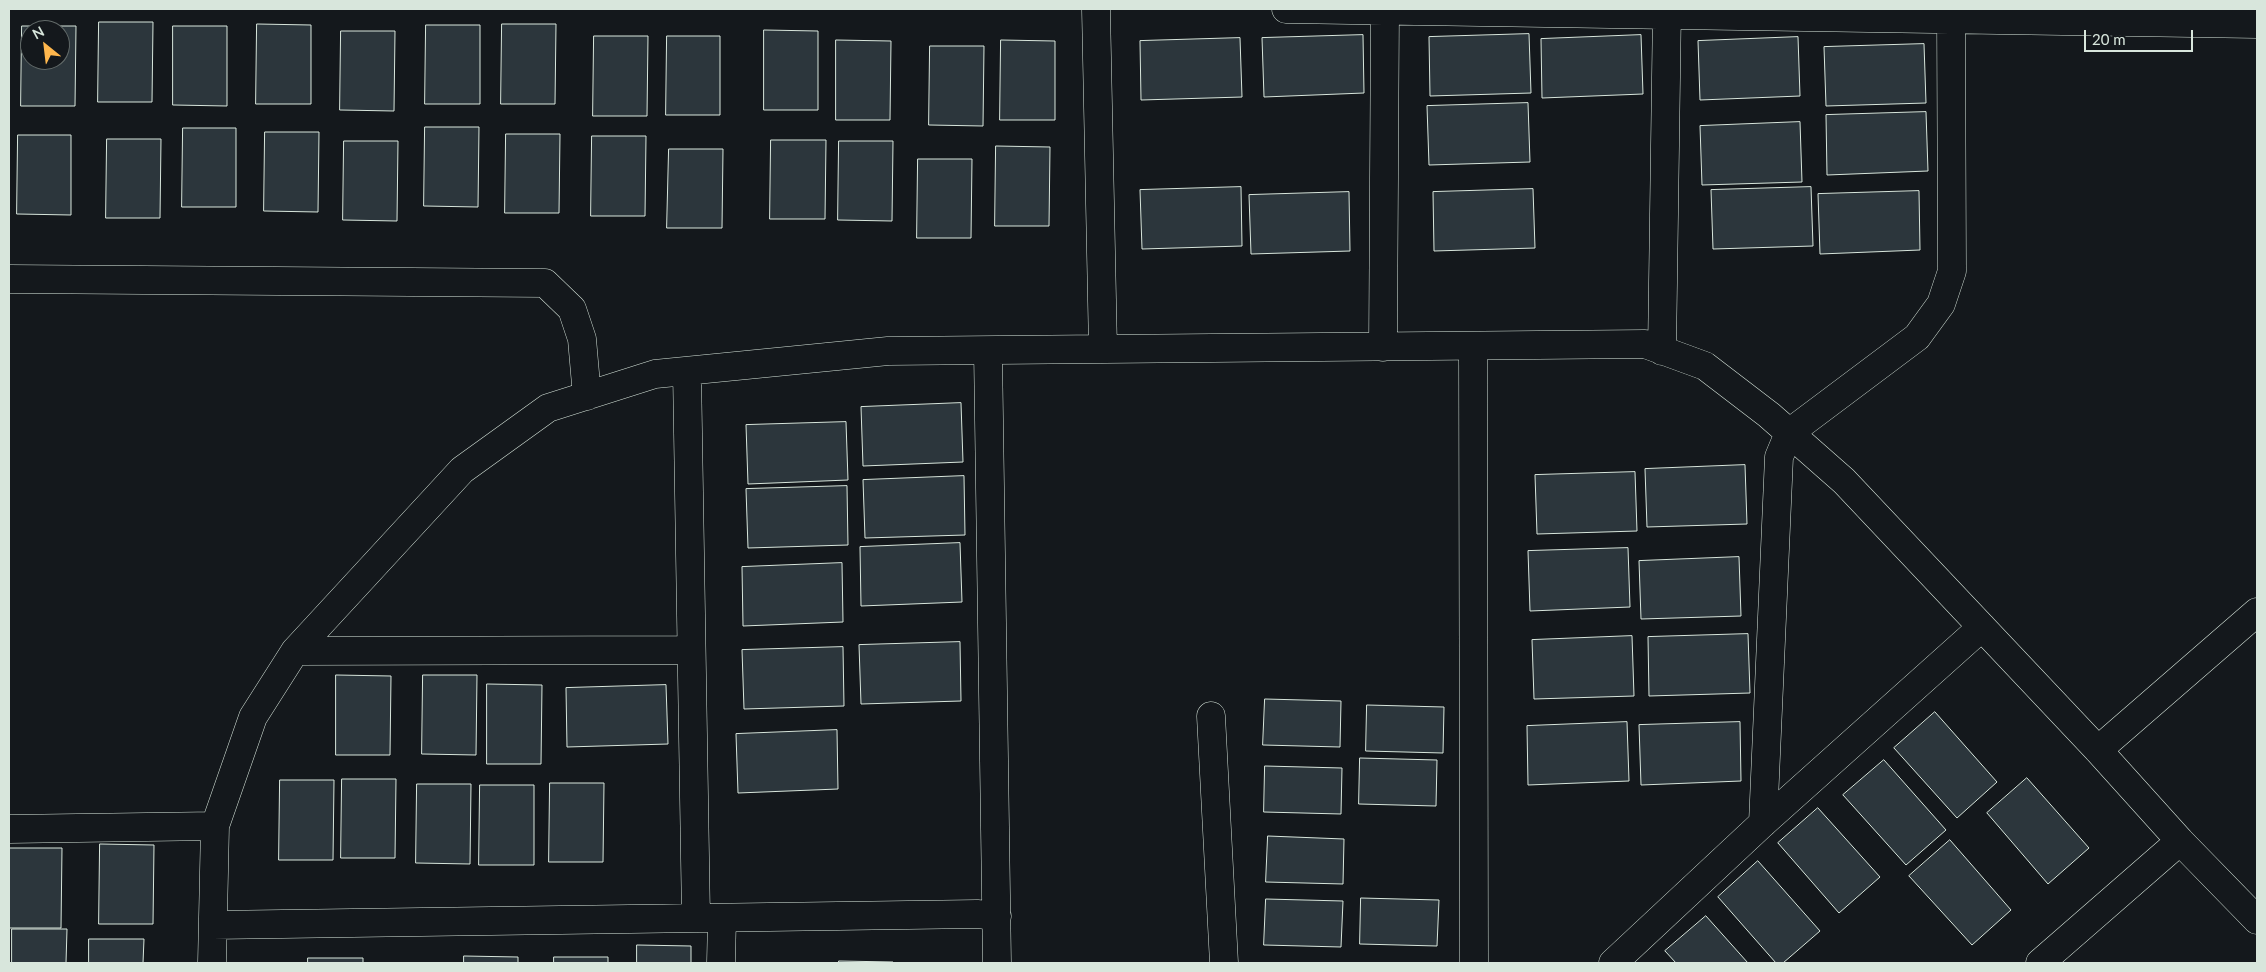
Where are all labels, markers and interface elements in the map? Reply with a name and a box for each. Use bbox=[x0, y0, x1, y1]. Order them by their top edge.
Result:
north arrow bbox=[20, 20, 70, 70]
scale bar bbox=[2086, 20, 2195, 52]
text: N bbox=[29, 22, 47, 42]
text: 20 m bbox=[2092, 30, 2126, 48]

